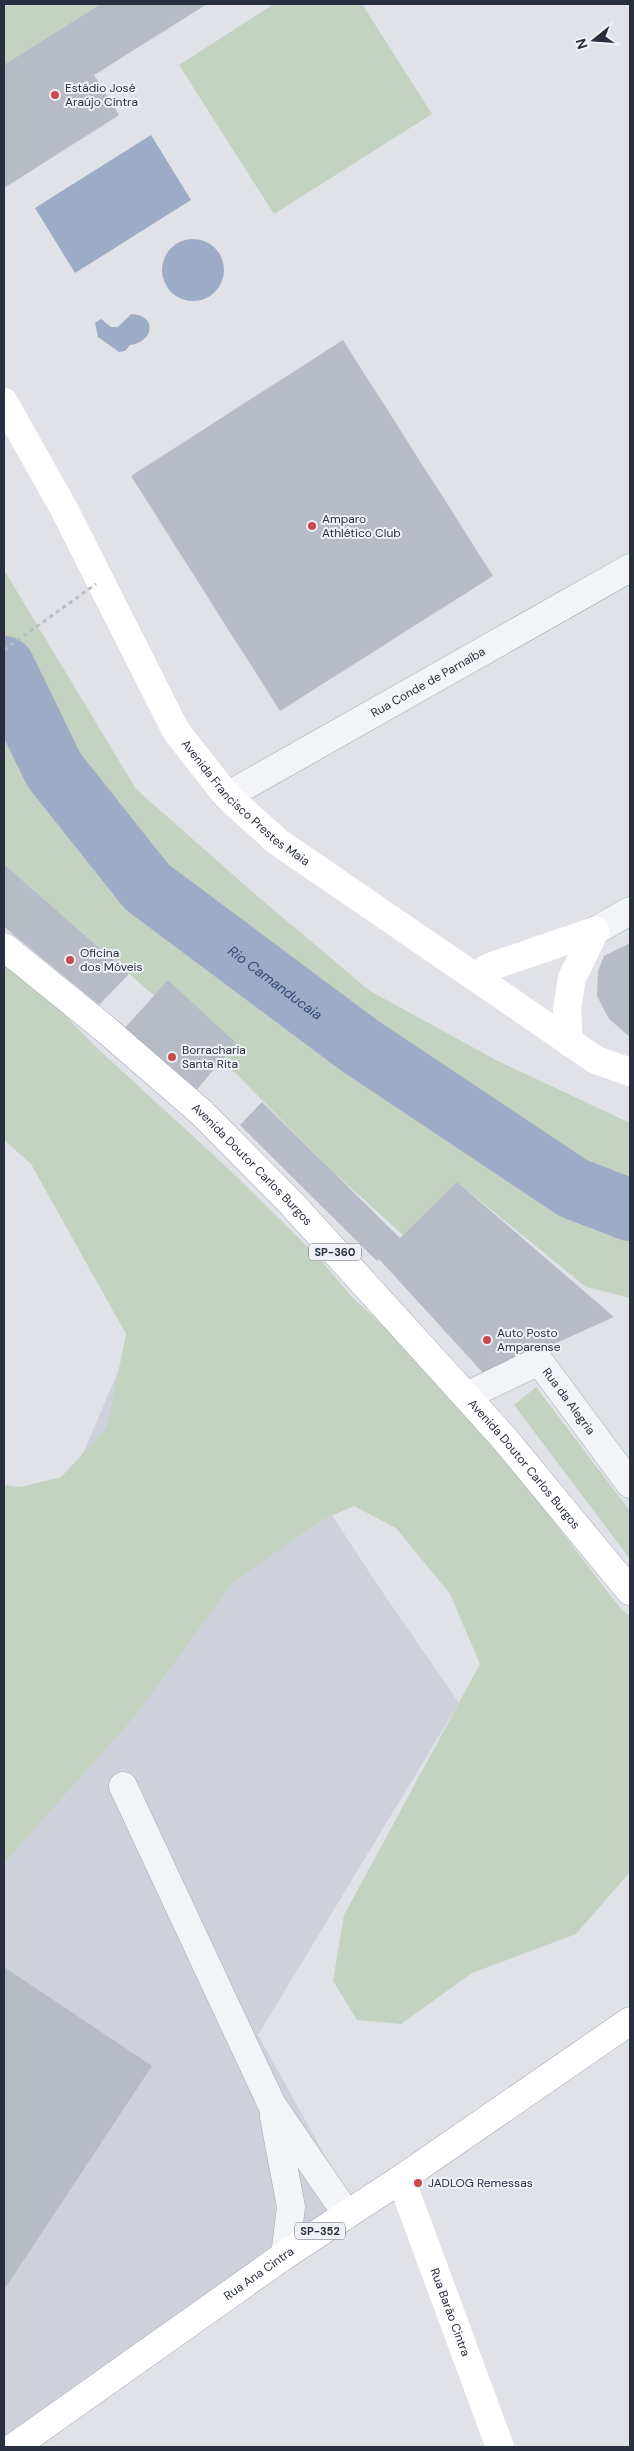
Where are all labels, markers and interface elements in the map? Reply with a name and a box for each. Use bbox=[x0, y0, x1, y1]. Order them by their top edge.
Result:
north arrow bbox=[569, 15, 619, 65]
text: N bbox=[571, 36, 592, 51]
place label: Estádio José Araújo Cintra bbox=[65, 80, 138, 110]
marker: Estádio José Araújo Cintra bbox=[49, 89, 61, 101]
place label: Amparo Athlético Club bbox=[322, 511, 401, 541]
marker: Amparo Athlético Club bbox=[306, 520, 318, 532]
street label: Rua Conde de Parnaíba bbox=[368, 643, 488, 721]
street label: Avenida Francisco Prestes Maia bbox=[178, 736, 313, 869]
water label: Rio Camanducaia bbox=[224, 942, 326, 1024]
place label: Oficina dos Móveis bbox=[80, 945, 143, 975]
marker: Oficina dos Móveis bbox=[64, 954, 76, 966]
place label: Borracharia Santa Rita bbox=[182, 1042, 246, 1072]
marker: Borracharia Santa Rita bbox=[166, 1051, 178, 1063]
street label: Avenida Doutor Carlos Burgos bbox=[188, 1100, 316, 1229]
road number: SP-360 bbox=[309, 1244, 361, 1260]
place label: Auto Posto Amparense bbox=[497, 1325, 561, 1355]
marker: Auto Posto Amparense bbox=[481, 1334, 493, 1346]
street label: Rua da Alegria bbox=[539, 1365, 599, 1438]
street label: Avenida Doutor Carlos Burgos bbox=[464, 1396, 584, 1532]
place label: JADLOG Remessas bbox=[428, 2175, 533, 2191]
marker: JADLOG Remessas bbox=[412, 2177, 424, 2189]
road number: SP-352 bbox=[295, 2222, 345, 2240]
street label: Rua Ana Cintra bbox=[221, 2243, 297, 2304]
street label: Rua Barão Cintra bbox=[427, 2266, 474, 2359]

